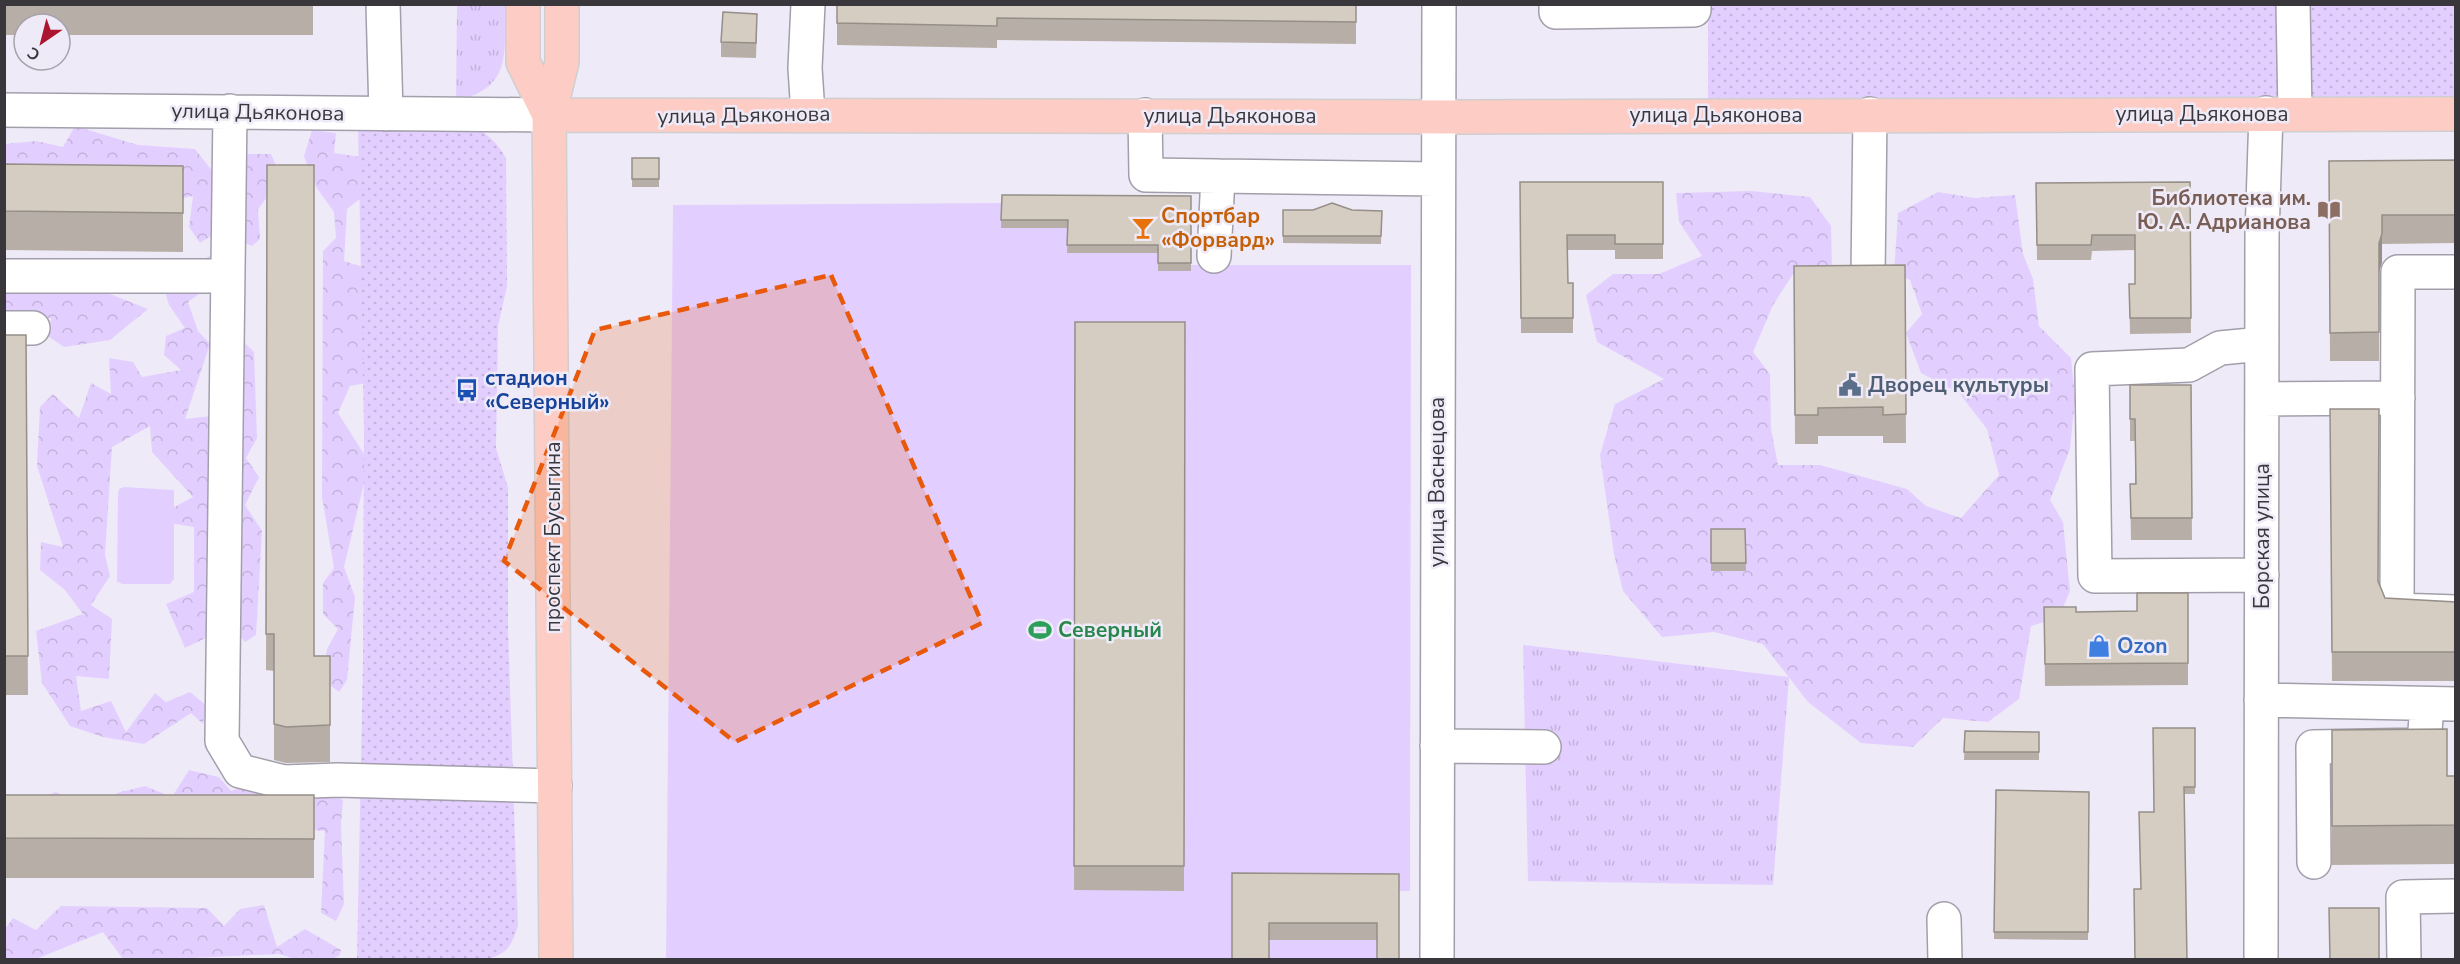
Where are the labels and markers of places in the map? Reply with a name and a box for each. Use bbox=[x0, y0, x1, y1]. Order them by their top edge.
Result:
place label: Библиотека им. Ю. А. Адрианова bbox=[2137, 184, 2311, 236]
library icon: Библиотека им. Ю. А. Адрианова bbox=[2316, 197, 2342, 223]
place label: Спортбар «Форвард» bbox=[1161, 202, 1275, 254]
bar icon: Спортбар «Форвард» bbox=[1130, 215, 1156, 241]
place label: стадион «Северный» bbox=[485, 364, 610, 416]
place label: Дворец культуры bbox=[1868, 371, 2049, 399]
public building icon: Дворец культуры bbox=[1837, 372, 1863, 398]
bus stop icon: стадион «Северный» bbox=[454, 377, 480, 403]
place label: Северный bbox=[1058, 616, 1162, 644]
sports icon: Северный bbox=[1027, 617, 1053, 643]
place label: Ozon bbox=[2117, 632, 2168, 660]
shop icon: Ozon bbox=[2086, 633, 2112, 659]

